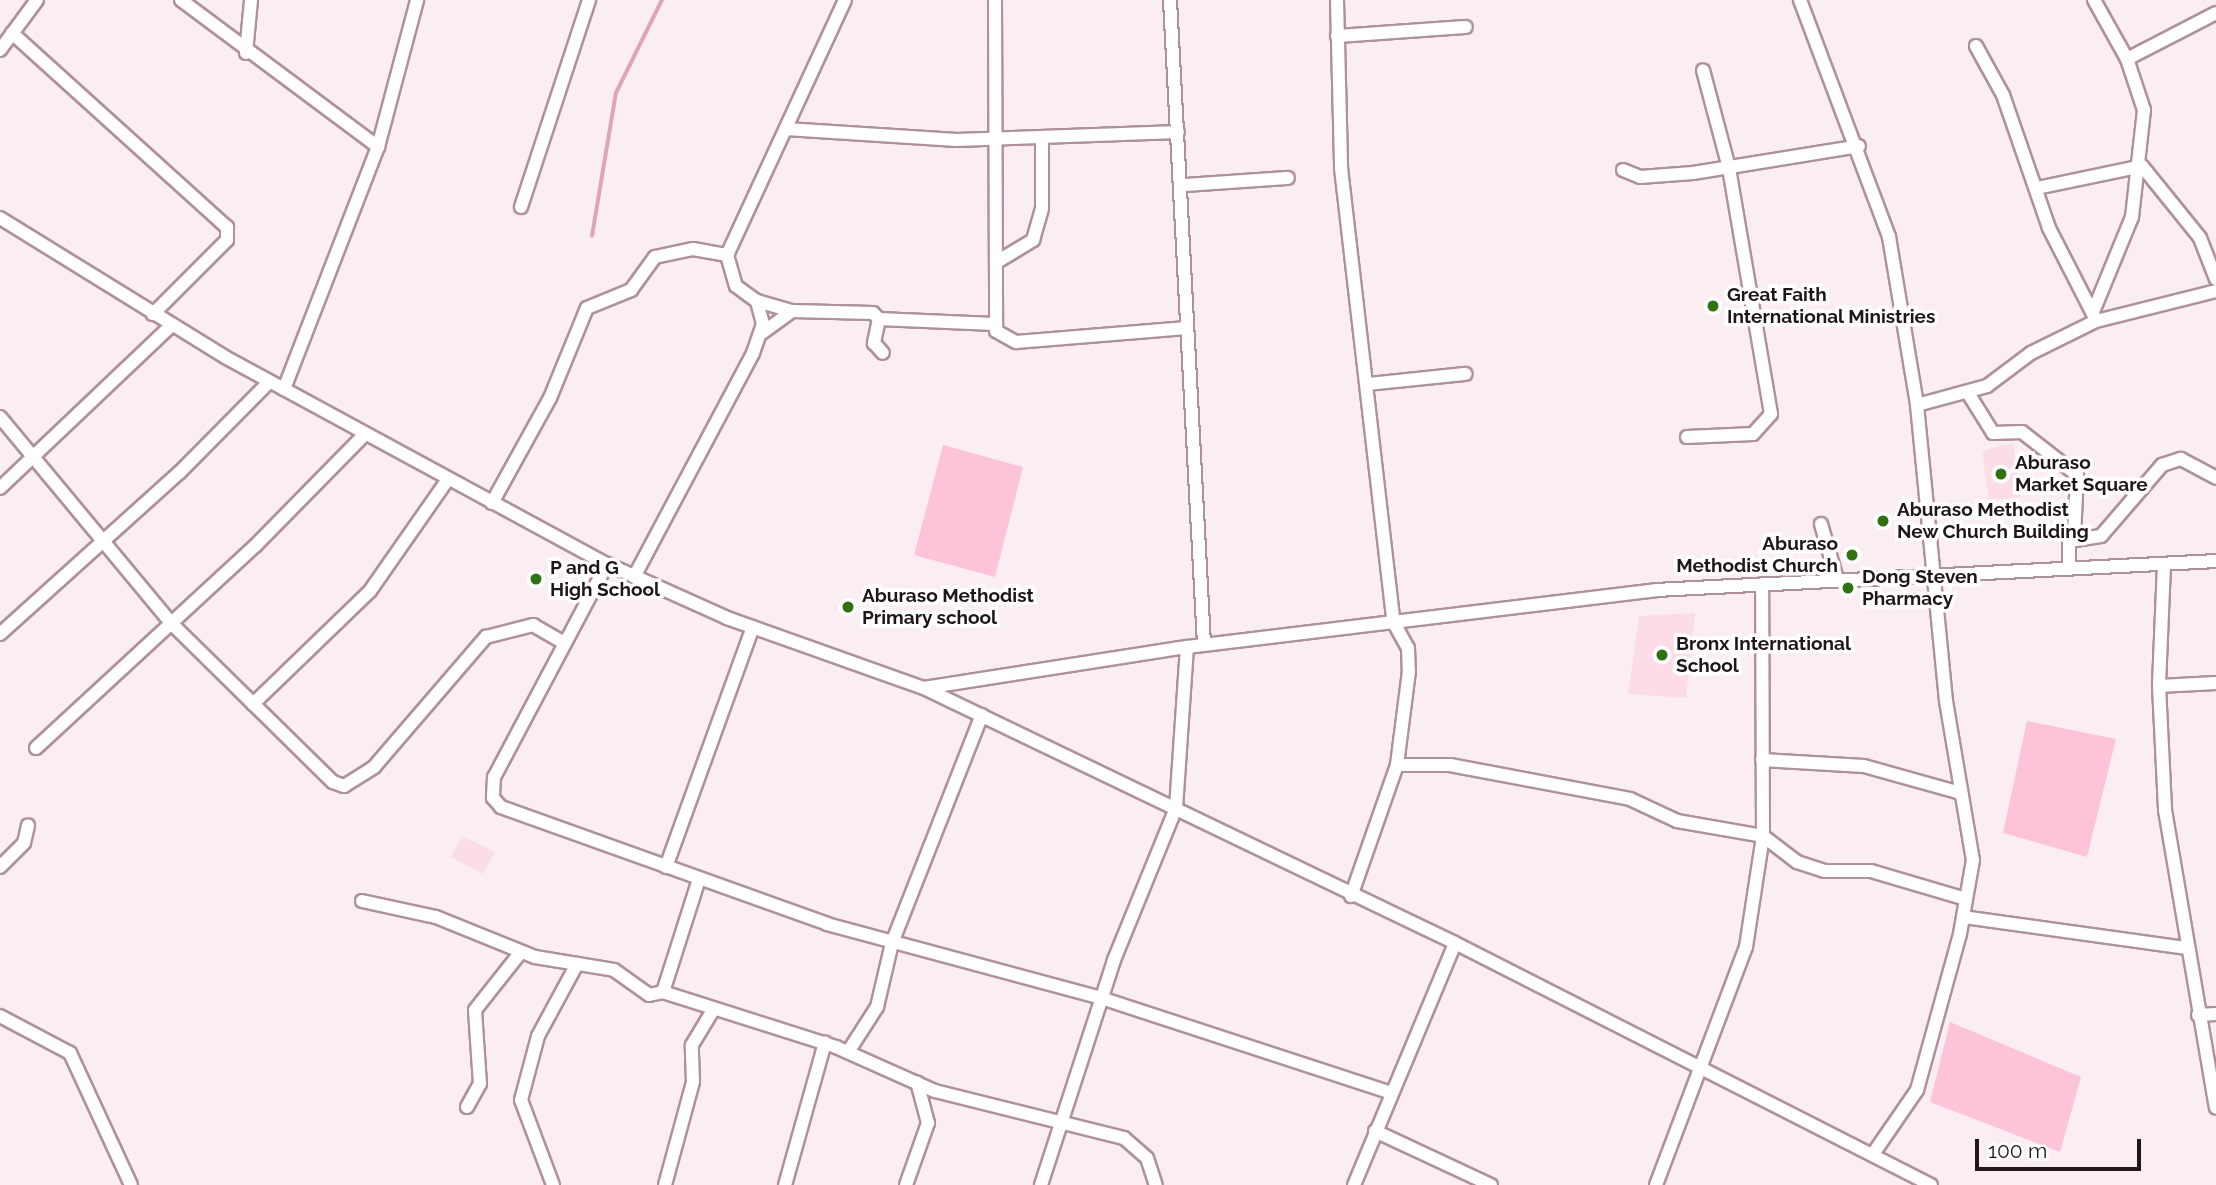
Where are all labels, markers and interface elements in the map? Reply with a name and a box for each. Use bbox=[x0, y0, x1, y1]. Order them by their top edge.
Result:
place label: Great Faith International Ministries bbox=[1727, 284, 1936, 328]
marker: Great Faith International Ministries bbox=[1705, 298, 1721, 314]
place label: Aburaso Market Square bbox=[2015, 452, 2148, 496]
marker: Aburaso Market Square bbox=[1993, 466, 2009, 482]
place label: Aburaso Methodist New Church Building bbox=[1897, 499, 2089, 543]
marker: Aburaso Methodist New Church Building bbox=[1875, 513, 1891, 529]
place label: Aburaso Methodist Church bbox=[1676, 533, 1838, 577]
marker: Aburaso Methodist Church bbox=[1844, 547, 1860, 563]
place label: P and G High School bbox=[550, 557, 660, 601]
place label: Dong Steven Pharmacy bbox=[1862, 566, 1978, 610]
marker: P and G High School bbox=[528, 571, 544, 587]
marker: Dong Steven Pharmacy bbox=[1840, 580, 1856, 596]
place label: Aburaso Methodist Primary school bbox=[862, 585, 1034, 629]
marker: Aburaso Methodist Primary school bbox=[840, 599, 856, 615]
place label: Bronx International School bbox=[1676, 633, 1851, 677]
marker: Bronx International School bbox=[1654, 647, 1670, 663]
scale bar bbox=[1978, 1126, 2144, 1170]
text: 100 m bbox=[1988, 1138, 2047, 1163]

